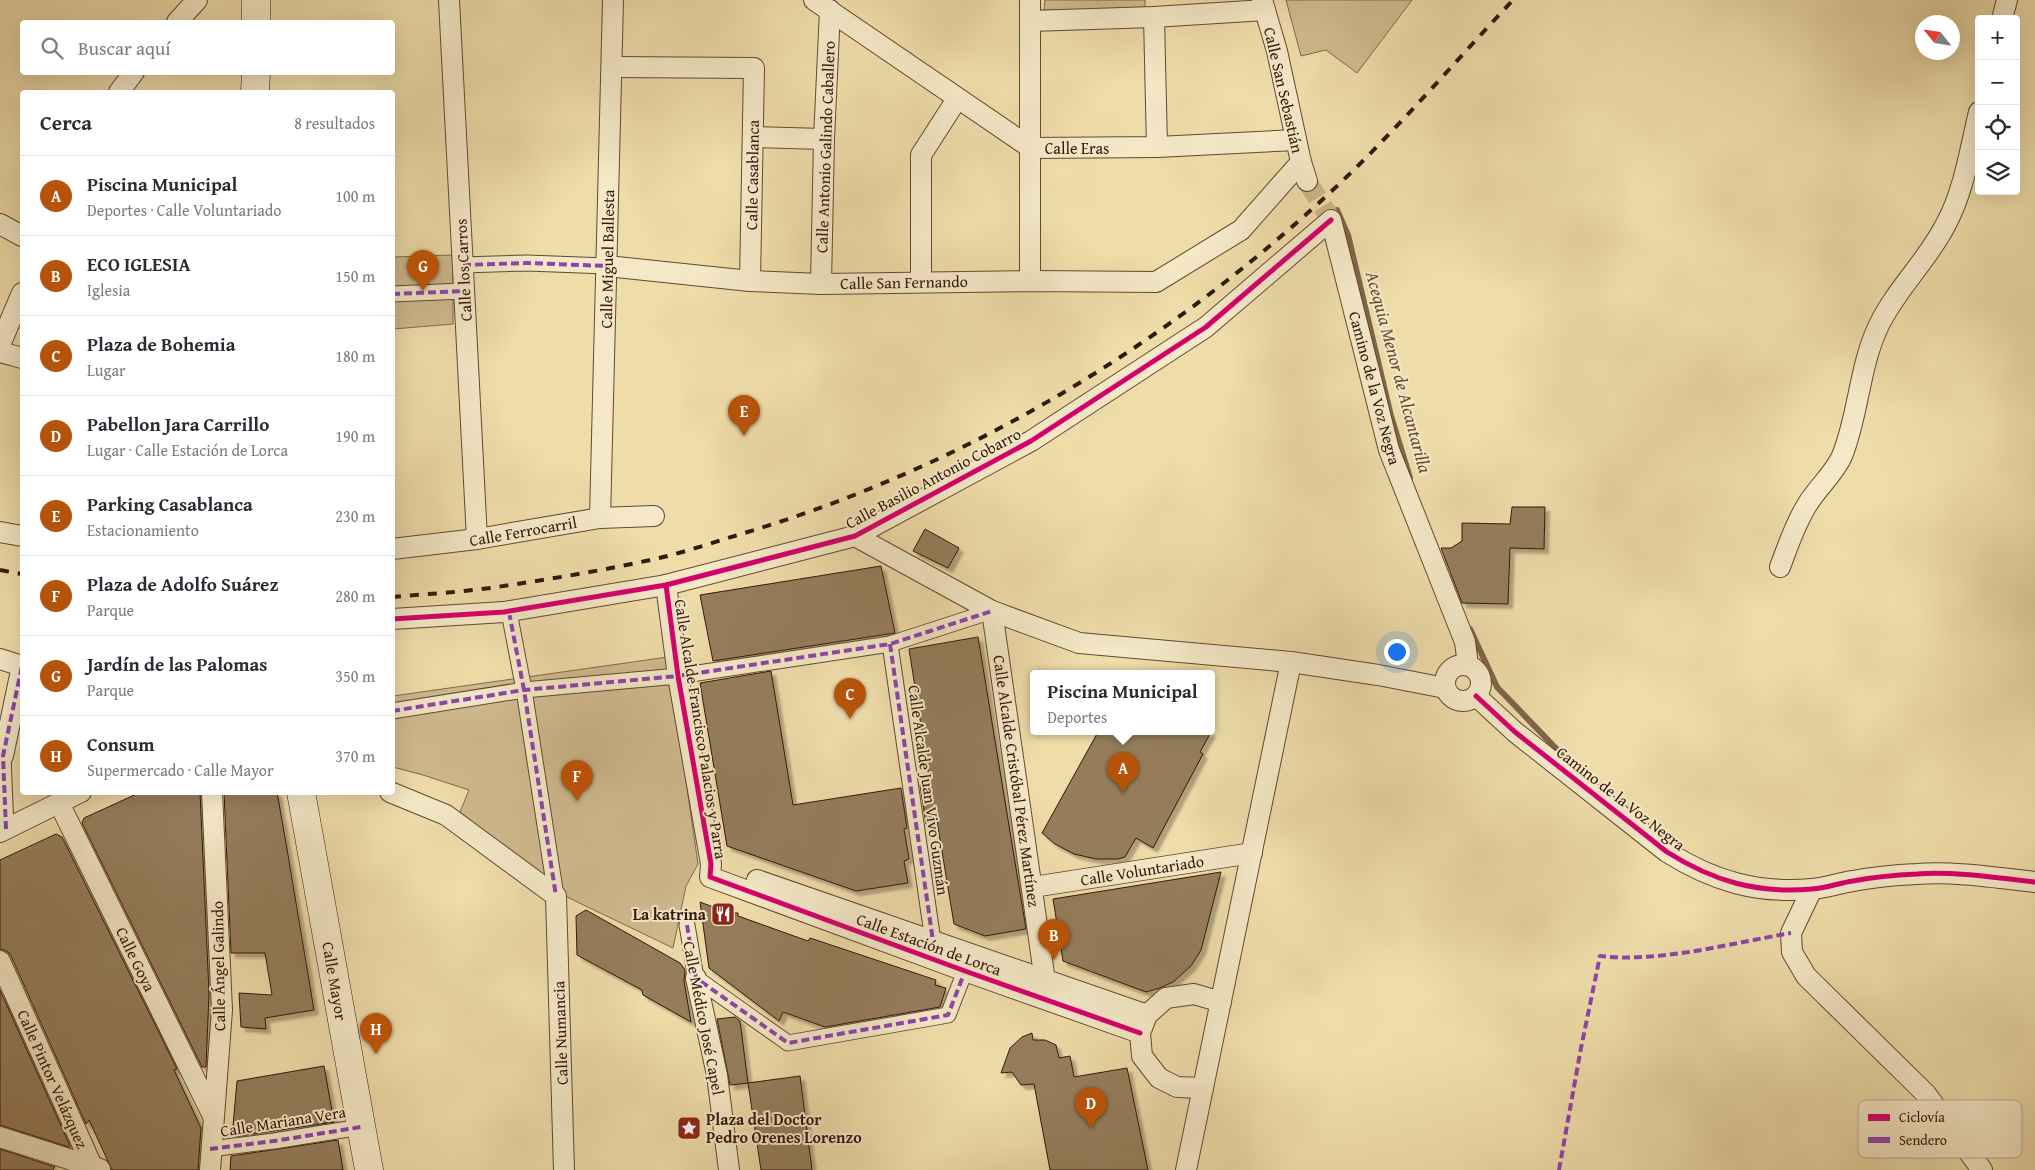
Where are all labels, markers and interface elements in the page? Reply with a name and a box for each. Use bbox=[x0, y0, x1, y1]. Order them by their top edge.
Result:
north arrow bbox=[1915, 15, 1960, 60]
map controls bbox=[1975, 15, 2020, 195]
button: + bbox=[1975, 15, 2020, 60]
search box bbox=[20, 20, 395, 75]
street label: Calle San Sebastián bbox=[1258, 25, 1310, 155]
icon: search bbox=[38, 34, 66, 62]
text: Buscar aquí bbox=[78, 34, 171, 62]
street label: Calle Antonio Galindo Caballero bbox=[809, 41, 841, 253]
button: − bbox=[1975, 60, 2020, 105]
button: locate bbox=[1975, 105, 2020, 150]
text: Cerca bbox=[40, 107, 92, 138]
text: 8 resultados bbox=[294, 111, 375, 135]
street label: Calle Casablanca bbox=[739, 119, 765, 230]
street label: Calle Eras bbox=[1045, 136, 1109, 160]
button: layers bbox=[1975, 150, 2020, 195]
text: Piscina Municipal bbox=[87, 170, 237, 198]
text: A bbox=[51, 184, 61, 208]
text: 100 m bbox=[335, 184, 375, 208]
street label: Calle Miguel Ballesta bbox=[594, 189, 620, 329]
text: Deportes · Calle Voluntariado bbox=[87, 198, 282, 222]
street label: Calle los Carros bbox=[448, 218, 478, 322]
text: ECO IGLESIA bbox=[87, 250, 191, 278]
pin: G bbox=[407, 250, 439, 291]
text: B bbox=[51, 264, 61, 288]
text: 150 m bbox=[335, 264, 375, 288]
water label: Acequia Menor de Alcantarilla bbox=[1359, 267, 1439, 477]
street label: Calle San Fernando bbox=[840, 269, 968, 295]
text: Iglesia bbox=[87, 278, 130, 302]
street label: Camino de la Voz Negra bbox=[1343, 309, 1407, 468]
text: Plaza de Bohemia bbox=[87, 330, 235, 358]
text: C bbox=[51, 344, 61, 368]
text: 180 m bbox=[335, 344, 375, 368]
text: Lugar bbox=[87, 358, 126, 382]
pin: E bbox=[728, 395, 760, 436]
text: Pabellon Jara Carrillo bbox=[87, 410, 269, 438]
street label: Calle Basilio Antonio Cobarro bbox=[841, 421, 1025, 535]
text: D bbox=[51, 424, 61, 448]
text: 190 m bbox=[335, 424, 375, 448]
text: Lugar · Calle Estación de Lorca bbox=[87, 438, 288, 462]
text: Parking Casablanca bbox=[87, 490, 253, 518]
text: E bbox=[52, 504, 60, 528]
text: 230 m bbox=[335, 504, 375, 528]
street label: Calle Ferrocarril bbox=[467, 510, 579, 552]
text: Estacionamiento bbox=[87, 518, 199, 542]
text: Plaza de Adolfo Suárez bbox=[87, 570, 279, 598]
text: F bbox=[52, 584, 60, 608]
text: 280 m bbox=[335, 584, 375, 608]
street label: Calle Alcalde Francisco Palacios y Parra bbox=[669, 597, 733, 861]
text: Parque bbox=[87, 598, 134, 622]
your location bbox=[1384, 639, 1410, 665]
text: Jardín de las Palomas bbox=[87, 650, 267, 678]
street label: Calle Alcalde Cristóbal Pérez Martínez bbox=[987, 653, 1047, 909]
text: G bbox=[51, 664, 61, 688]
text: 350 m bbox=[335, 664, 375, 688]
popup bbox=[1030, 670, 1215, 735]
text: Piscina Municipal bbox=[1047, 677, 1198, 705]
text: Parque bbox=[87, 678, 134, 702]
pin: C bbox=[834, 678, 866, 719]
street label: Calle Alcalde Juan Vivo Guzmán bbox=[902, 683, 956, 897]
text: Deportes bbox=[1047, 705, 1107, 729]
text: Consum bbox=[87, 730, 154, 758]
street label: Camino de la Voz Negra bbox=[1551, 740, 1691, 856]
text: H bbox=[50, 744, 62, 768]
text: 370 m bbox=[335, 744, 375, 768]
pin: A bbox=[1107, 752, 1139, 793]
text: Supermercado · Calle Mayor bbox=[87, 758, 274, 782]
pin: F bbox=[561, 760, 593, 801]
street label: Calle Voluntariado bbox=[1079, 848, 1205, 892]
street label: Calle Ángel Galindo bbox=[205, 901, 231, 1031]
restaurant icon: La katrina bbox=[710, 901, 736, 927]
place label: La katrina bbox=[633, 902, 707, 926]
street label: Calle Estación de Lorca bbox=[853, 907, 1005, 982]
pin: B bbox=[1038, 919, 1070, 960]
street label: Calle Goya bbox=[110, 923, 162, 996]
street label: Calle Médico José Capel bbox=[677, 939, 731, 1097]
street label: Calle Mayor bbox=[316, 940, 354, 1023]
street label: Calle Numancia bbox=[546, 980, 574, 1085]
street label: Calle Pintor Velázquez bbox=[12, 1006, 94, 1152]
pin: H bbox=[360, 1013, 392, 1054]
pin: D bbox=[1075, 1087, 1107, 1128]
street label: Calle Mariana Vera bbox=[219, 1099, 348, 1143]
legend bbox=[1858, 1100, 2022, 1158]
place label: Plaza del Doctor Pedro Orenes Lorenzo bbox=[706, 1107, 862, 1149]
text: Ciclovía bbox=[1899, 1107, 1945, 1127]
place icon: Plaza del Doctor Pedro Orenes Lorenzo bbox=[676, 1115, 702, 1141]
text: Sendero bbox=[1899, 1130, 1947, 1150]

